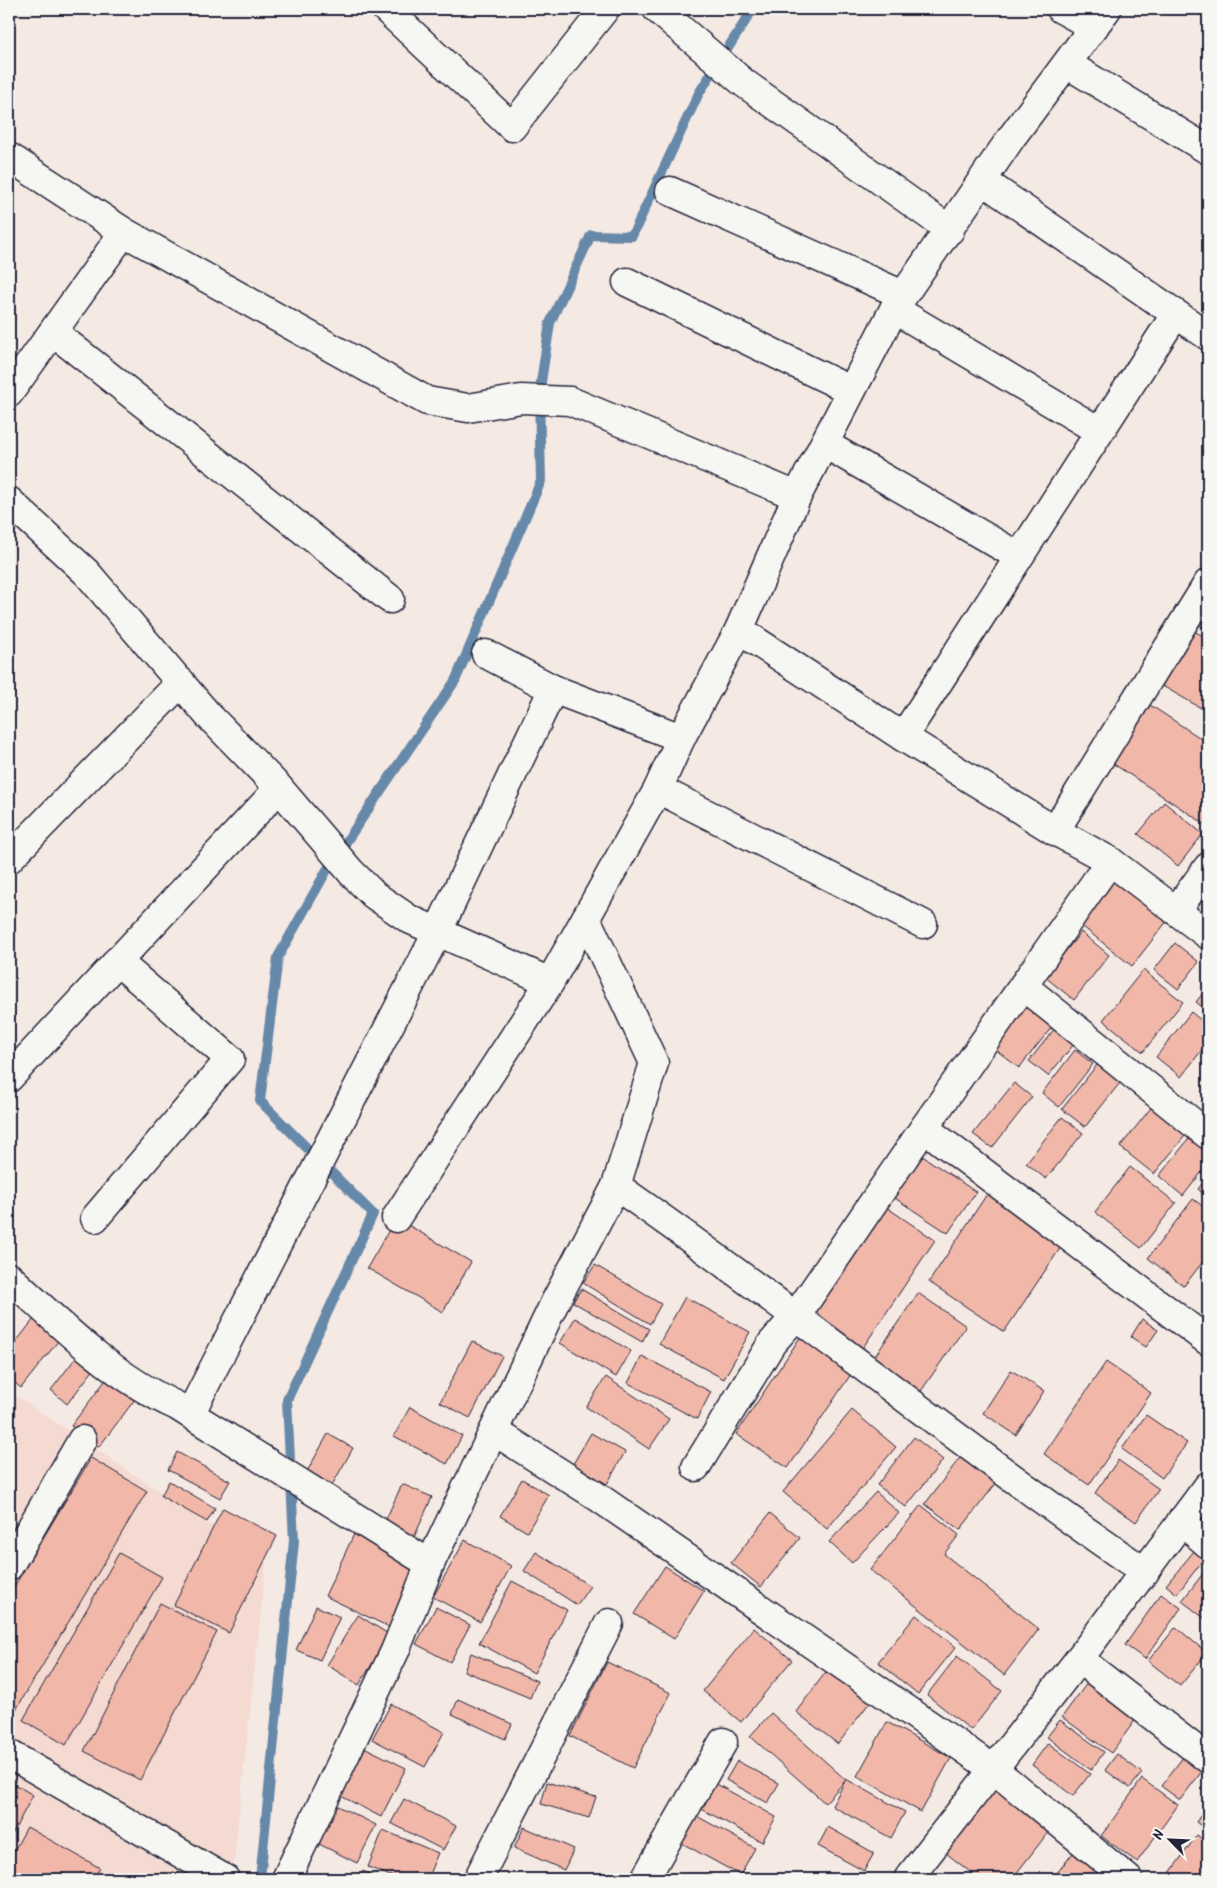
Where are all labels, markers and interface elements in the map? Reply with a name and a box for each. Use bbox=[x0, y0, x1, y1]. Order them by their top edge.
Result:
north arrow bbox=[1144, 1816, 1194, 1866]
text: N bbox=[1147, 1826, 1171, 1844]

